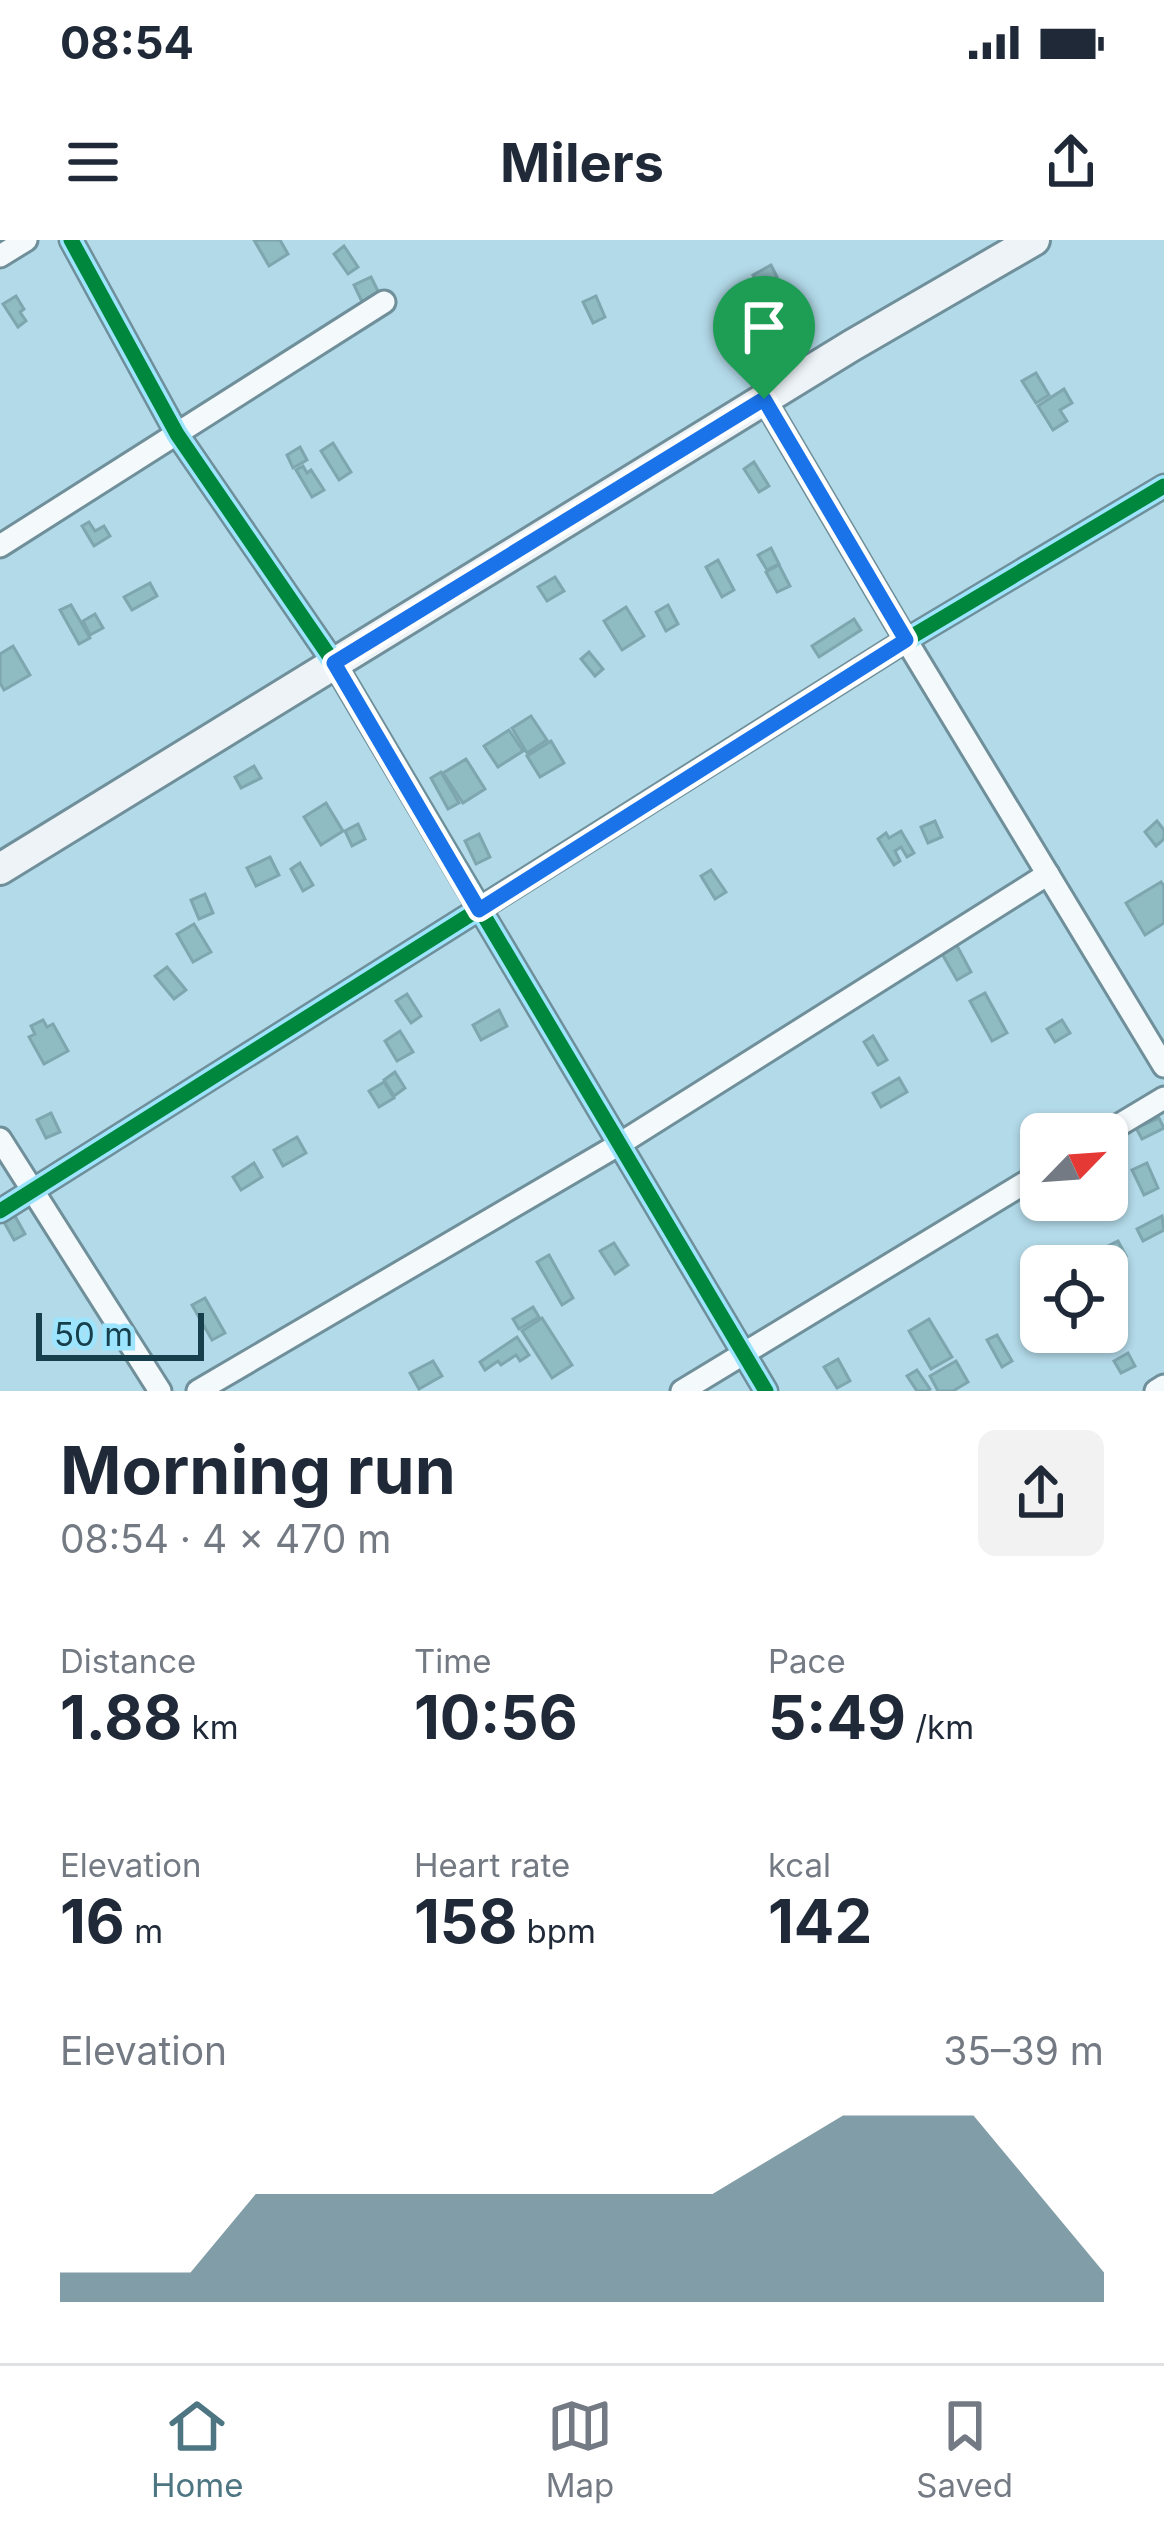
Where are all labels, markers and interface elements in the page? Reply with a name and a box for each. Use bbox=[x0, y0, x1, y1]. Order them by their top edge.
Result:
text: 08:54 bbox=[60, 15, 194, 70]
icon: menu bbox=[60, 129, 126, 195]
icon: share bbox=[1038, 129, 1104, 195]
text: Milers bbox=[500, 130, 664, 195]
pin bbox=[713, 276, 815, 399]
icon: arrive bbox=[731, 294, 797, 360]
north arrow bbox=[1020, 1113, 1128, 1221]
map controls bbox=[1020, 1113, 1128, 1353]
button: locate bbox=[1020, 1245, 1128, 1353]
scale bar bbox=[36, 1307, 204, 1360]
text: 50 m bbox=[54, 1314, 133, 1354]
text: Morning run bbox=[60, 1430, 456, 1510]
button: share bbox=[978, 1430, 1104, 1556]
text: 08:54 · 4 × 470 m bbox=[60, 1515, 391, 1562]
text: Distance bbox=[60, 1641, 196, 1681]
text: Time bbox=[414, 1641, 491, 1681]
text: Pace bbox=[768, 1641, 846, 1681]
text: 1.88 bbox=[60, 1681, 182, 1753]
text: 10:56 bbox=[414, 1681, 578, 1753]
text: 5:49 bbox=[768, 1681, 906, 1753]
text: km bbox=[182, 1707, 239, 1747]
text: /km bbox=[906, 1707, 974, 1747]
text: Elevation bbox=[60, 1845, 201, 1885]
text: Heart rate bbox=[414, 1845, 570, 1885]
text: kcal bbox=[768, 1845, 831, 1885]
text: 16 bbox=[60, 1885, 125, 1957]
text: 158 bbox=[414, 1885, 517, 1957]
text: 142 bbox=[768, 1885, 872, 1957]
text: m bbox=[125, 1911, 163, 1951]
text: bpm bbox=[517, 1911, 596, 1951]
text: Elevation bbox=[60, 2027, 227, 2074]
text: 35–39 m bbox=[943, 2027, 1104, 2074]
tab: Home bbox=[151, 2393, 244, 2505]
tab: Map bbox=[546, 2393, 614, 2505]
tab: Saved bbox=[916, 2393, 1013, 2505]

